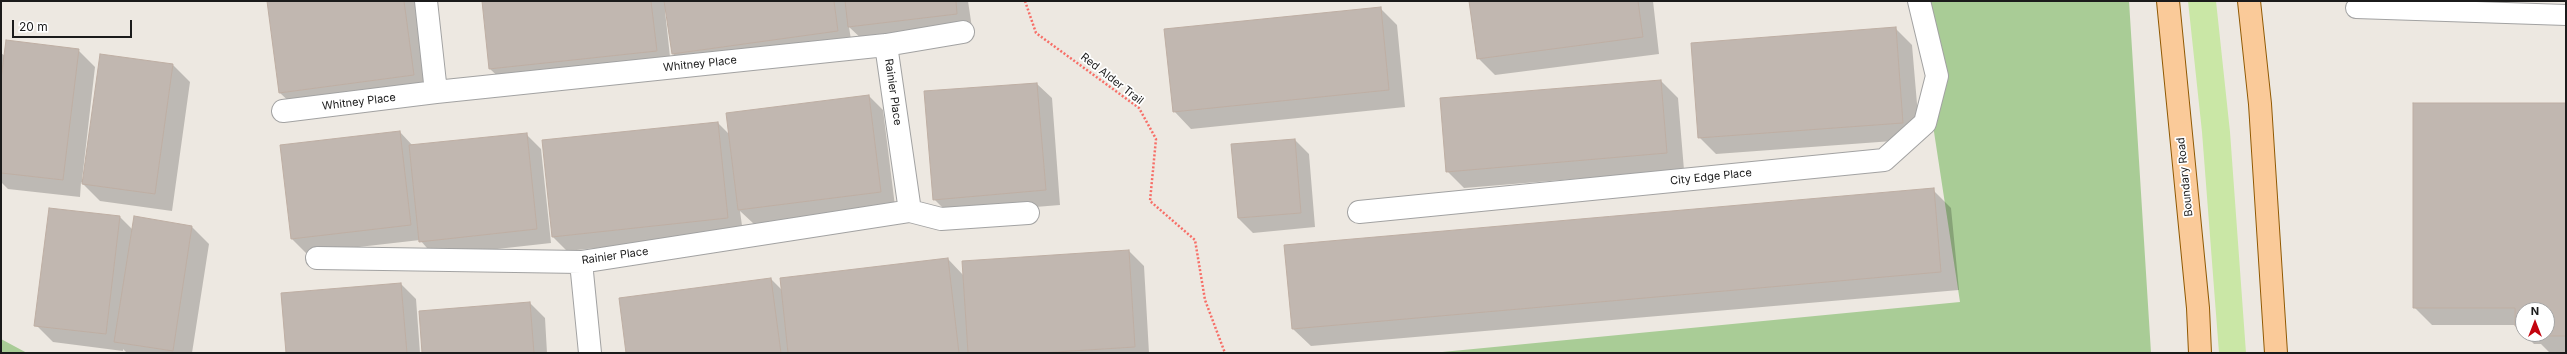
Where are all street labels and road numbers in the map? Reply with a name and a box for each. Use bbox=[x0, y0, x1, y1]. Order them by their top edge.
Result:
street label: Red Alder Trail bbox=[1078, 50, 1146, 108]
street label: Whitney Place bbox=[662, 54, 738, 74]
street label: Rainier Place bbox=[882, 58, 904, 126]
street label: Whitney Place bbox=[321, 91, 397, 113]
street label: Boundary Road bbox=[2174, 137, 2196, 217]
street label: City Edge Place bbox=[1670, 166, 1752, 188]
street label: Rainier Place bbox=[581, 245, 649, 267]

